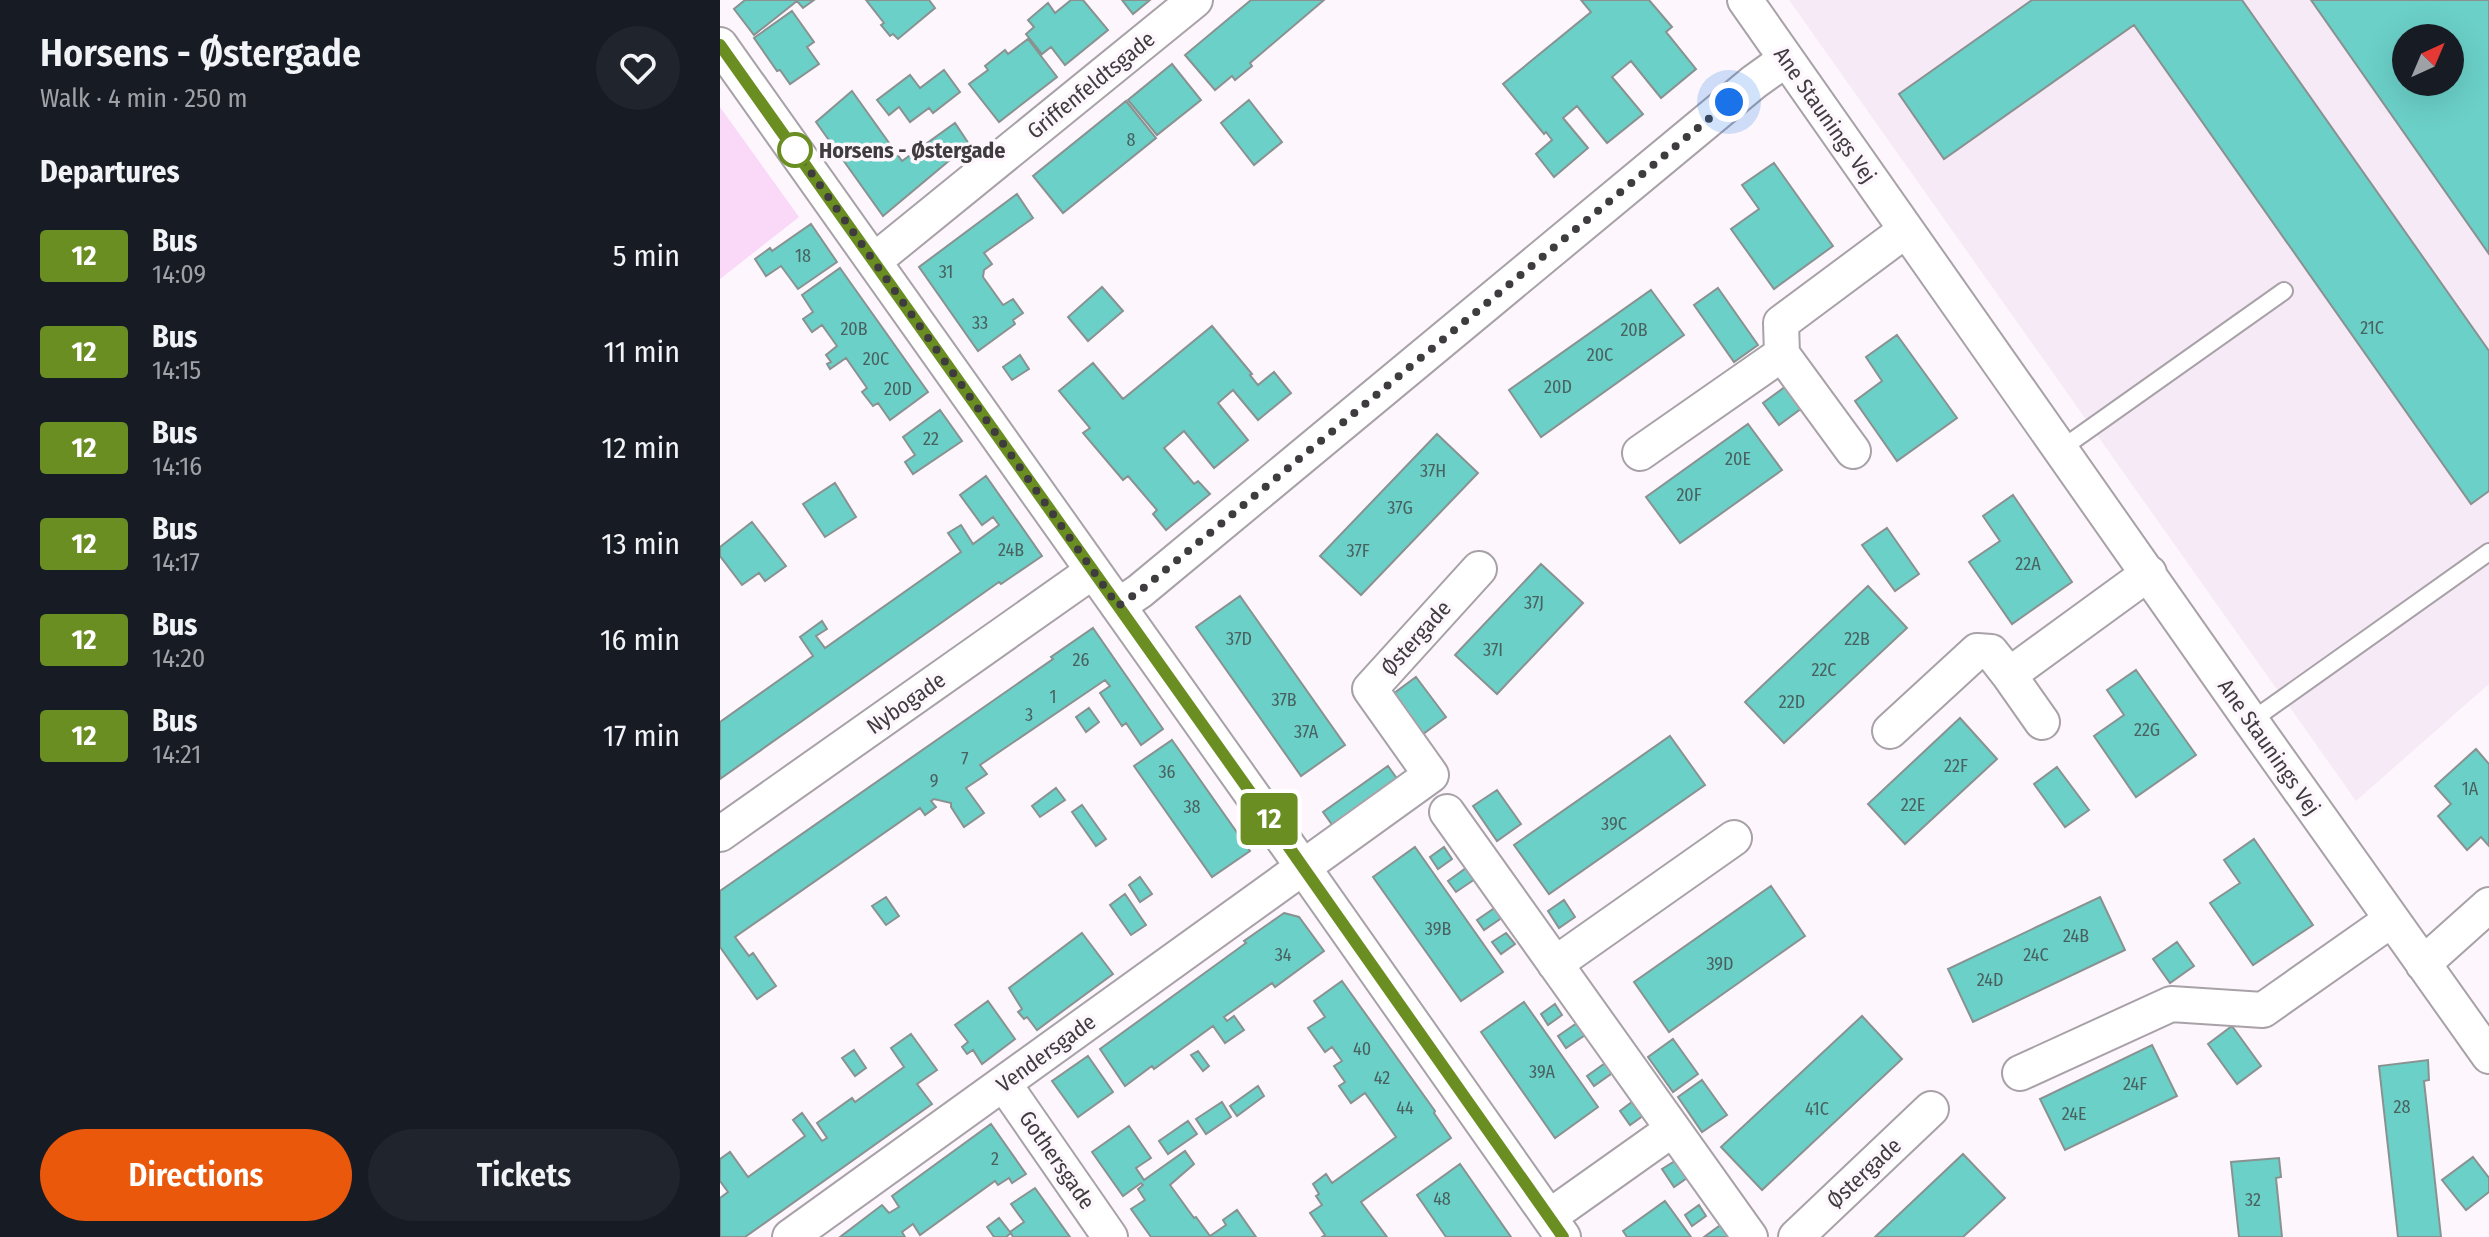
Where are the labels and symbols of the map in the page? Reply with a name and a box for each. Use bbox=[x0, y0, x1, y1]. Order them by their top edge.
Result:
north arrow bbox=[2392, 24, 2464, 96]
street label: Griffenfeldtsgade bbox=[1022, 25, 1160, 145]
street label: Ane Staunings Vej bbox=[1768, 42, 1882, 188]
your location bbox=[1709, 82, 1749, 122]
house number: 8 bbox=[1127, 129, 1136, 151]
marker: Horsens - Østergade bbox=[778, 133, 812, 167]
place label: Horsens - Østergade bbox=[819, 137, 1006, 164]
house number: 18 bbox=[795, 245, 811, 267]
house number: 31 bbox=[939, 261, 953, 283]
house number: 33 bbox=[972, 312, 988, 334]
house number: 21C bbox=[2360, 317, 2384, 339]
house number: 20B bbox=[840, 318, 868, 340]
house number: 20B bbox=[1620, 319, 1648, 341]
house number: 20C bbox=[1587, 344, 1613, 366]
house number: 20C bbox=[863, 348, 889, 370]
house number: 20D bbox=[1544, 376, 1572, 398]
house number: 20D bbox=[884, 378, 912, 400]
house number: 22 bbox=[923, 428, 939, 450]
house number: 20E bbox=[1725, 448, 1751, 470]
house number: 37H bbox=[1420, 460, 1446, 482]
house number: 20F bbox=[1676, 484, 1702, 506]
house number: 37G bbox=[1387, 497, 1413, 519]
house number: 24B bbox=[998, 539, 1024, 561]
house number: 37F bbox=[1346, 540, 1370, 562]
house number: 22A bbox=[2015, 553, 2041, 575]
house number: 37J bbox=[1524, 592, 1544, 614]
street label: Østergade bbox=[1375, 595, 1457, 681]
house number: 37D bbox=[1226, 628, 1252, 650]
house number: 22B bbox=[1844, 628, 1870, 650]
house number: 37I bbox=[1483, 639, 1503, 661]
house number: 26 bbox=[1073, 649, 1090, 671]
house number: 22C bbox=[1812, 659, 1836, 681]
street label: Nybogade bbox=[861, 666, 951, 740]
street label: Ane Staunings Vej bbox=[2212, 674, 2326, 820]
house number: 1 bbox=[1049, 686, 1057, 708]
house number: 37B bbox=[1271, 689, 1297, 711]
house number: 22D bbox=[1779, 691, 1805, 713]
house number: 3 bbox=[1025, 704, 1033, 726]
house number: 22G bbox=[2134, 719, 2160, 741]
house number: 37A bbox=[1294, 721, 1319, 743]
house number: 7 bbox=[961, 748, 969, 770]
house number: 22F bbox=[1944, 755, 1968, 777]
house number: 36 bbox=[1158, 761, 1176, 783]
house number: 9 bbox=[930, 770, 938, 792]
house number: 1A bbox=[2462, 778, 2479, 800]
line badge: 12 bbox=[1233, 793, 1305, 845]
house number: 22E bbox=[1901, 794, 1925, 816]
house number: 38 bbox=[1183, 796, 1201, 818]
house number: 39C bbox=[1601, 813, 1627, 835]
house number: 39B bbox=[1425, 918, 1451, 940]
house number: 24B bbox=[2063, 925, 2089, 947]
house number: 34 bbox=[1275, 944, 1292, 966]
house number: 24C bbox=[2023, 944, 2049, 966]
house number: 39D bbox=[1706, 953, 1734, 975]
house number: 24D bbox=[1977, 969, 2003, 991]
street label: Vendersgade bbox=[991, 1008, 1101, 1098]
house number: 40 bbox=[1353, 1038, 1371, 1060]
house number: 39A bbox=[1529, 1061, 1556, 1083]
house number: 42 bbox=[1374, 1067, 1390, 1089]
house number: 24F bbox=[2123, 1073, 2147, 1095]
house number: 28 bbox=[2394, 1096, 2410, 1118]
house number: 44 bbox=[1396, 1097, 1414, 1119]
house number: 41C bbox=[1805, 1098, 1829, 1120]
house number: 24E bbox=[2062, 1103, 2086, 1125]
street label: Gothersgade bbox=[1013, 1106, 1101, 1214]
street label: Østergade bbox=[1821, 1132, 1907, 1214]
house number: 2 bbox=[991, 1148, 999, 1170]
house number: 48 bbox=[1433, 1188, 1451, 1210]
house number: 32 bbox=[2245, 1189, 2261, 1211]

